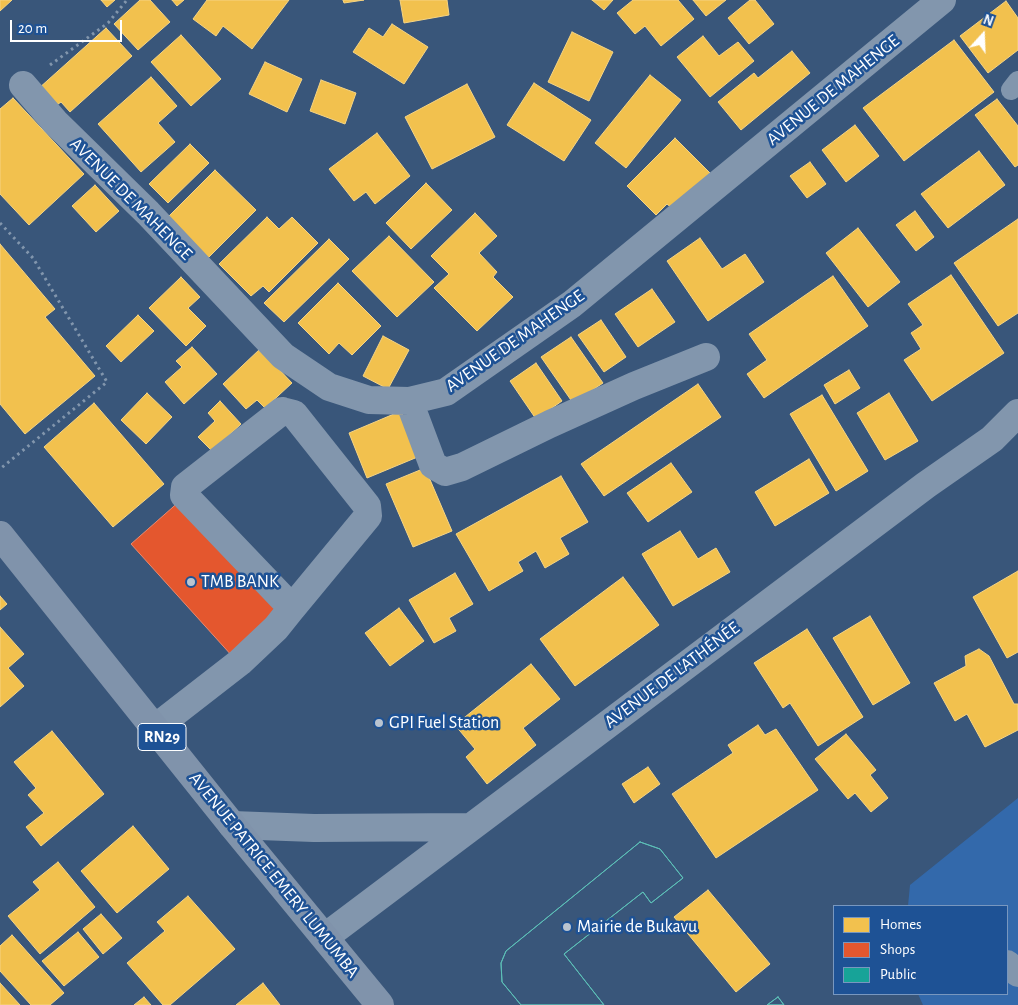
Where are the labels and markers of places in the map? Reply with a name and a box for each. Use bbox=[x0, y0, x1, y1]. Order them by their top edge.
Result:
place label: TMB BANK bbox=[201, 571, 279, 593]
marker: TMB BANK bbox=[185, 576, 197, 588]
place label: GPI Fuel Station bbox=[389, 712, 499, 734]
marker: GPI Fuel Station bbox=[373, 717, 385, 729]
place label: Mairie de Bukavu bbox=[577, 916, 697, 938]
marker: Mairie de Bukavu bbox=[561, 921, 573, 933]

